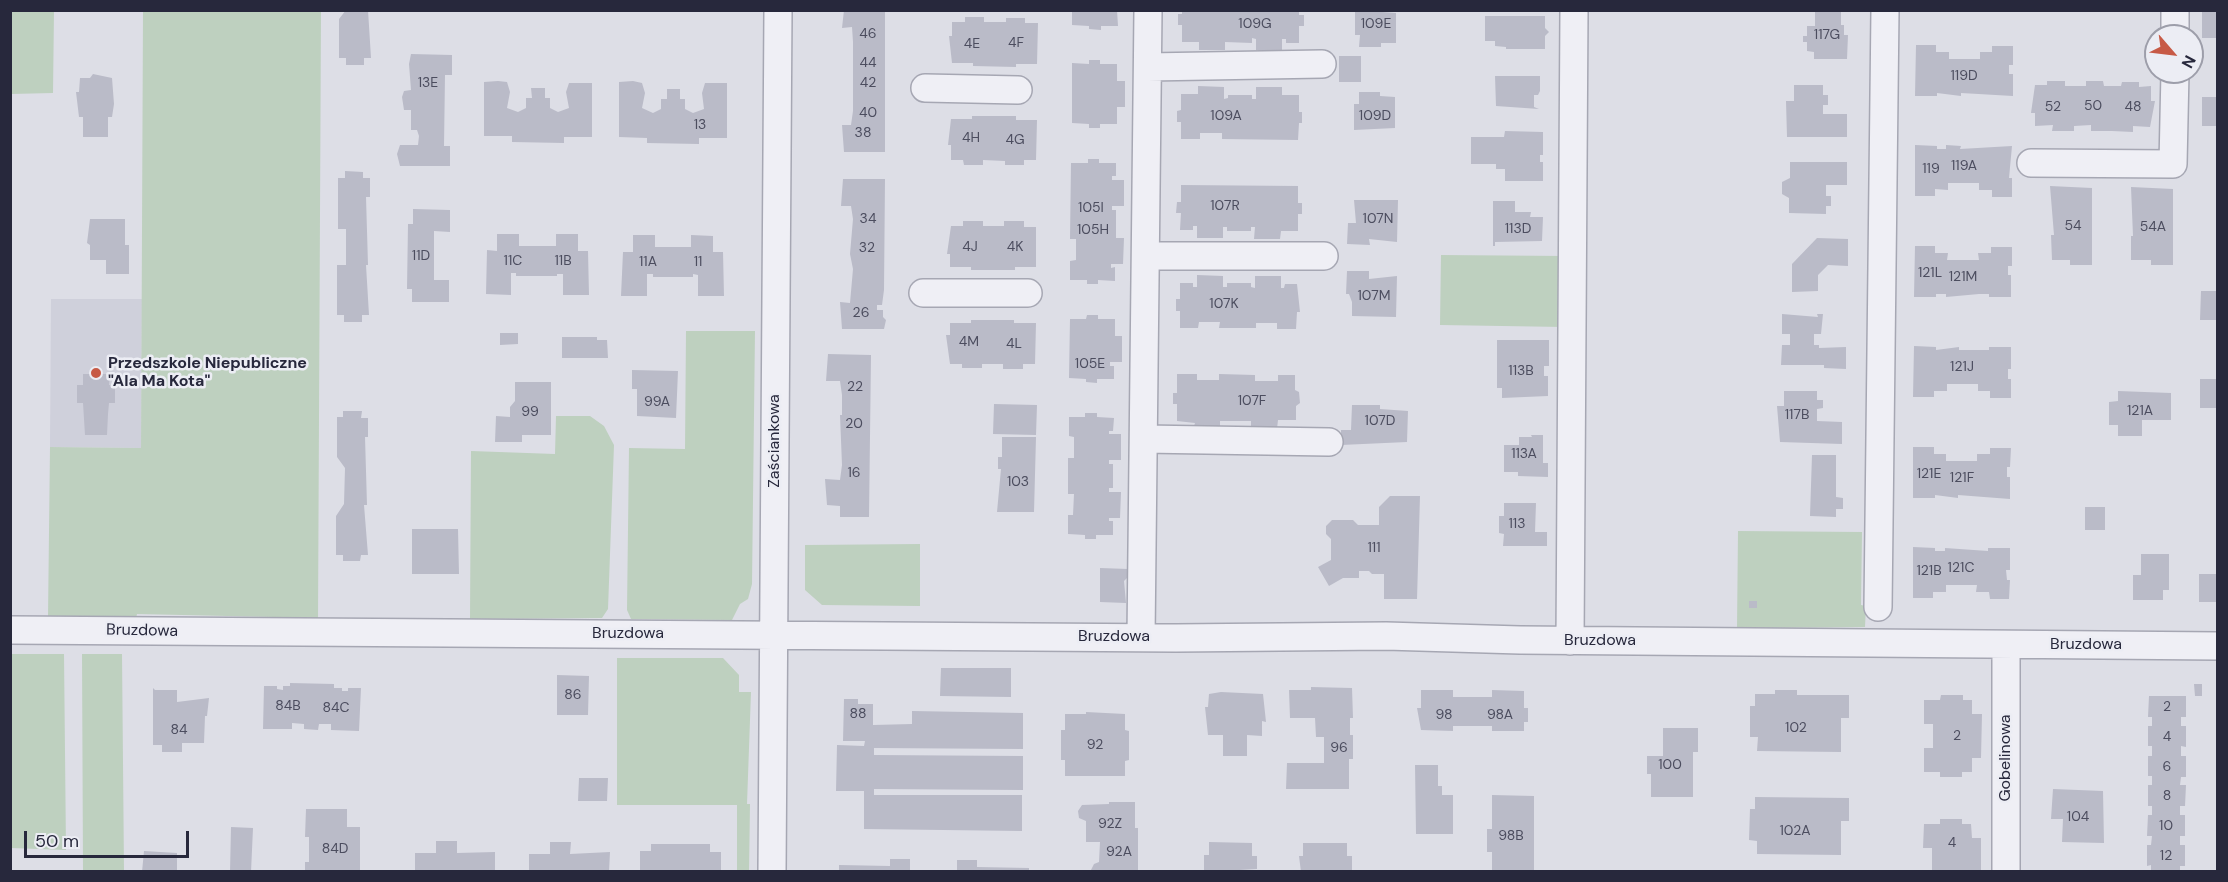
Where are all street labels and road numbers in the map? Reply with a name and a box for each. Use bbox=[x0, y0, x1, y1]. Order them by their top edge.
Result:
street label: Zaściankowa bbox=[765, 394, 785, 488]
street label: Bruzdowa bbox=[106, 621, 178, 641]
street label: Bruzdowa bbox=[592, 624, 664, 644]
street label: Bruzdowa bbox=[1078, 627, 1150, 647]
street label: Bruzdowa bbox=[1564, 631, 1636, 651]
street label: Bruzdowa bbox=[2050, 635, 2122, 655]
street label: Gobelinowa bbox=[1996, 714, 2016, 802]

